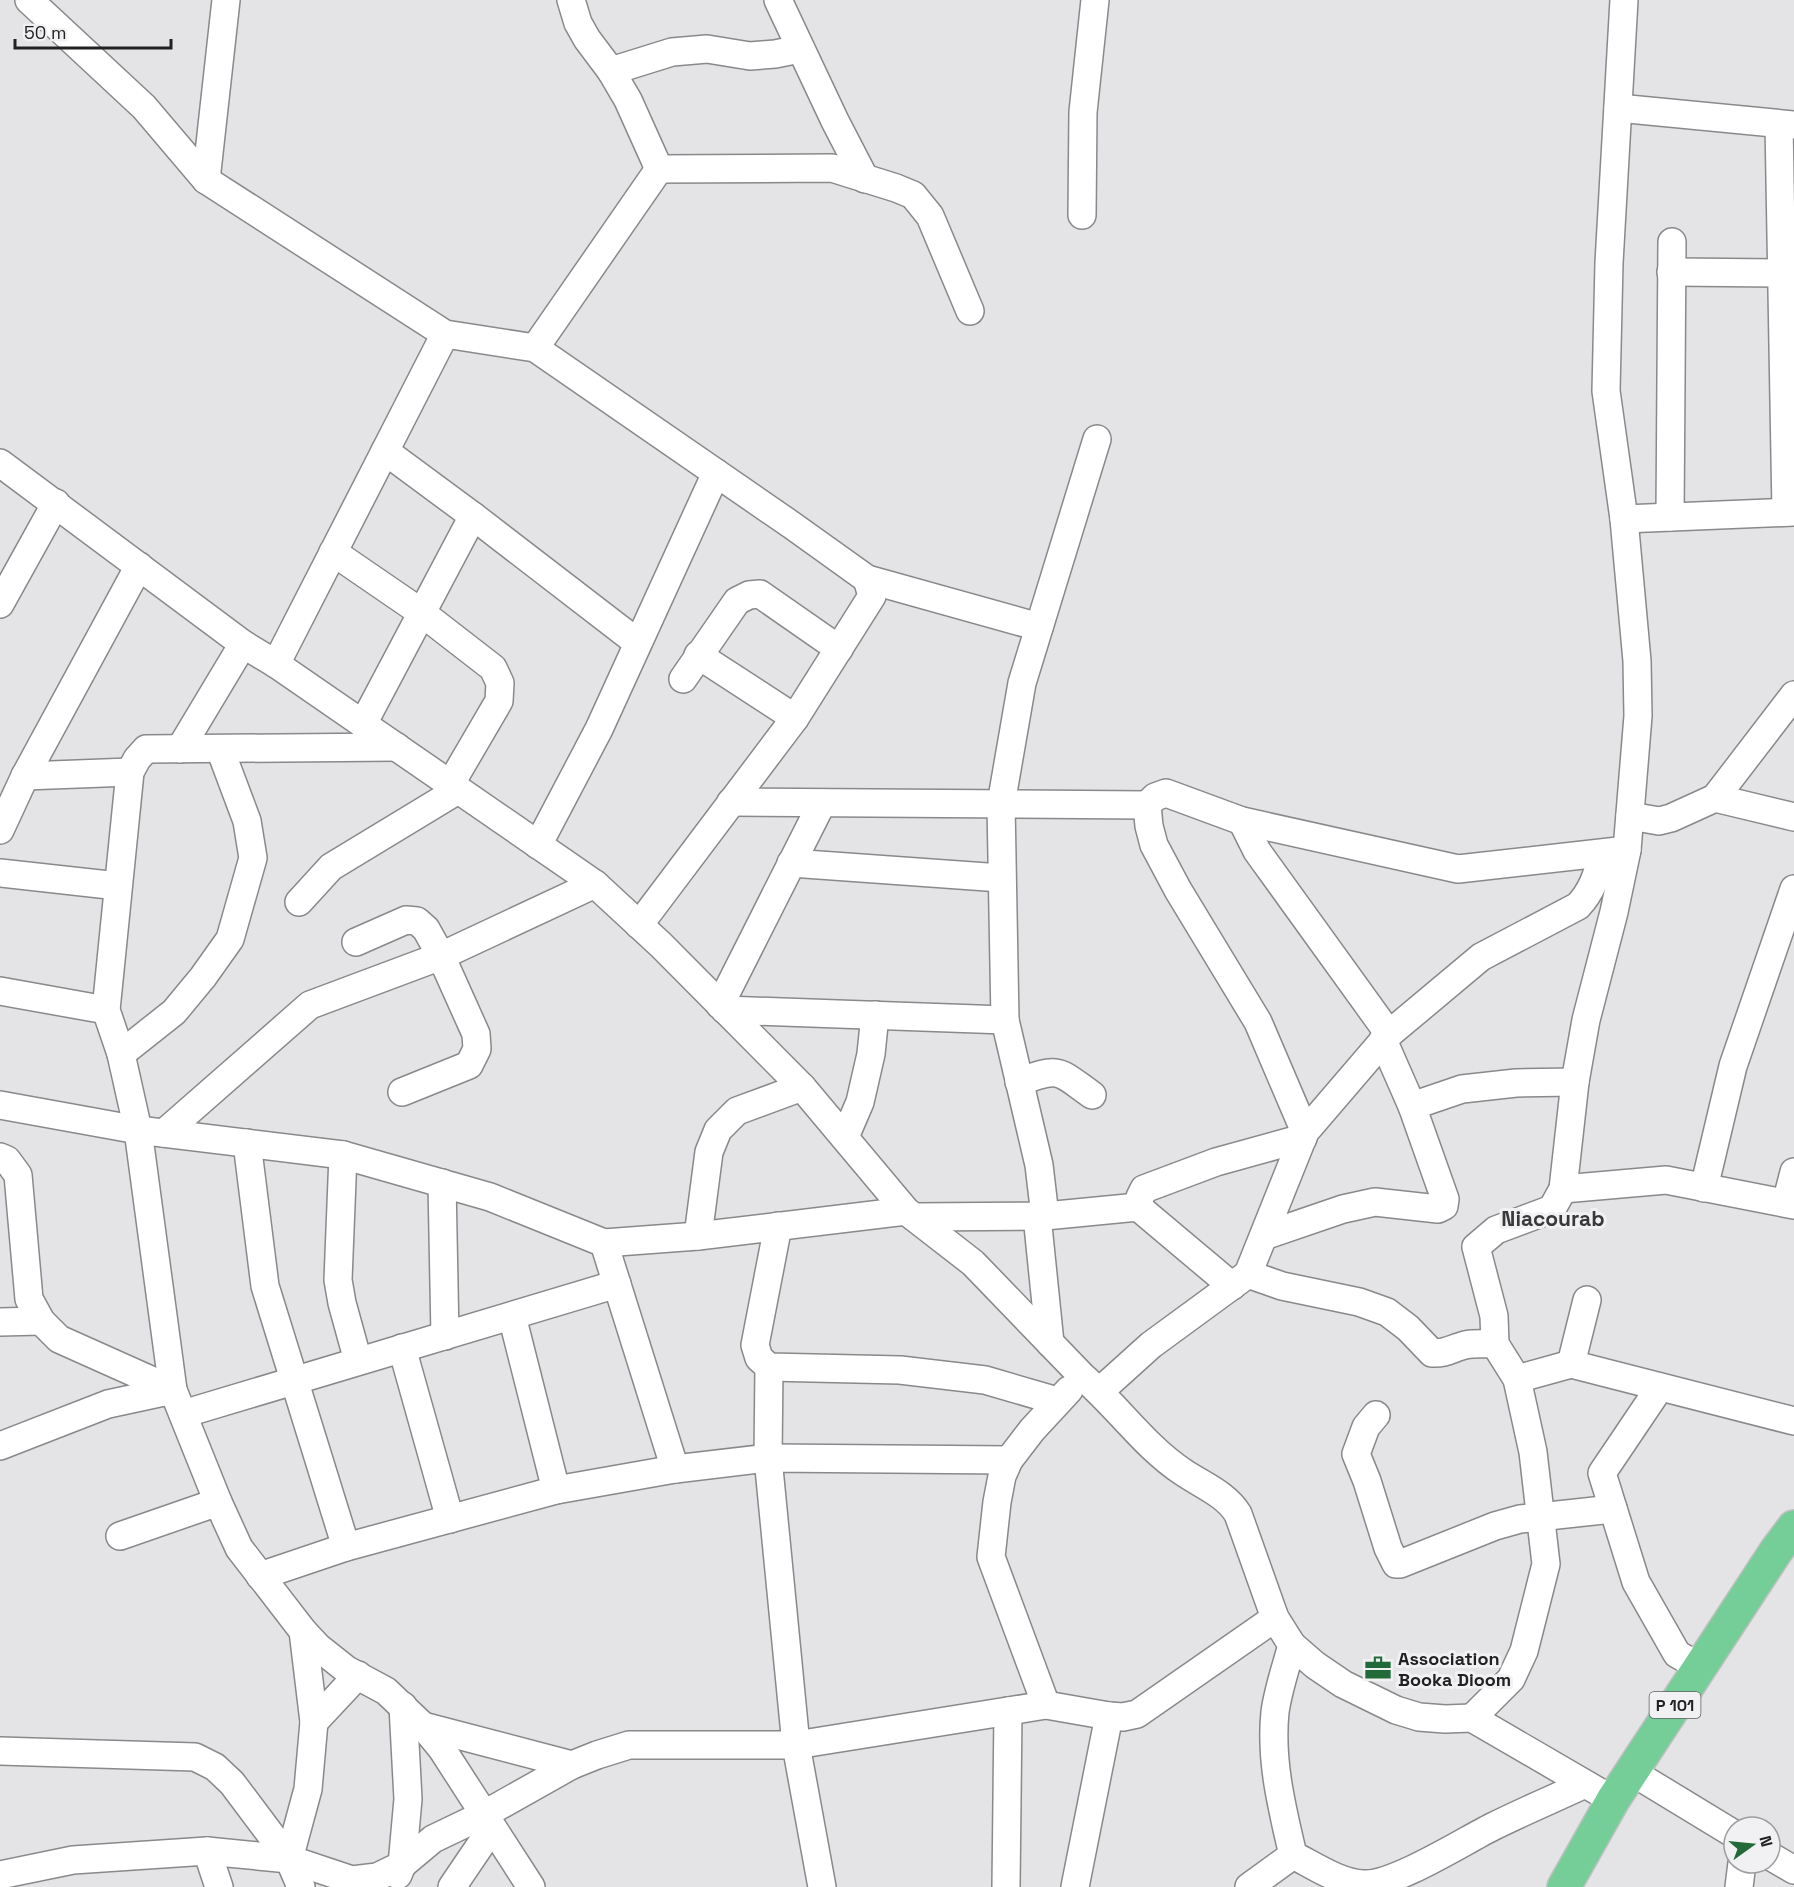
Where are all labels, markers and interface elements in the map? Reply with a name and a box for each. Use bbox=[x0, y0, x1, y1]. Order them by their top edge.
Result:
scale bar bbox=[15, 12, 171, 50]
text: 50 m bbox=[24, 21, 66, 44]
district label: Niacourab bbox=[1501, 1205, 1605, 1232]
place label: Association Booka Dioom bbox=[1398, 1647, 1511, 1691]
office icon: Association Booka Dioom bbox=[1363, 1653, 1393, 1683]
road number: P 101 bbox=[1650, 1692, 1700, 1718]
north arrow bbox=[1722, 1815, 1782, 1875]
text: N bbox=[1754, 1833, 1778, 1849]

